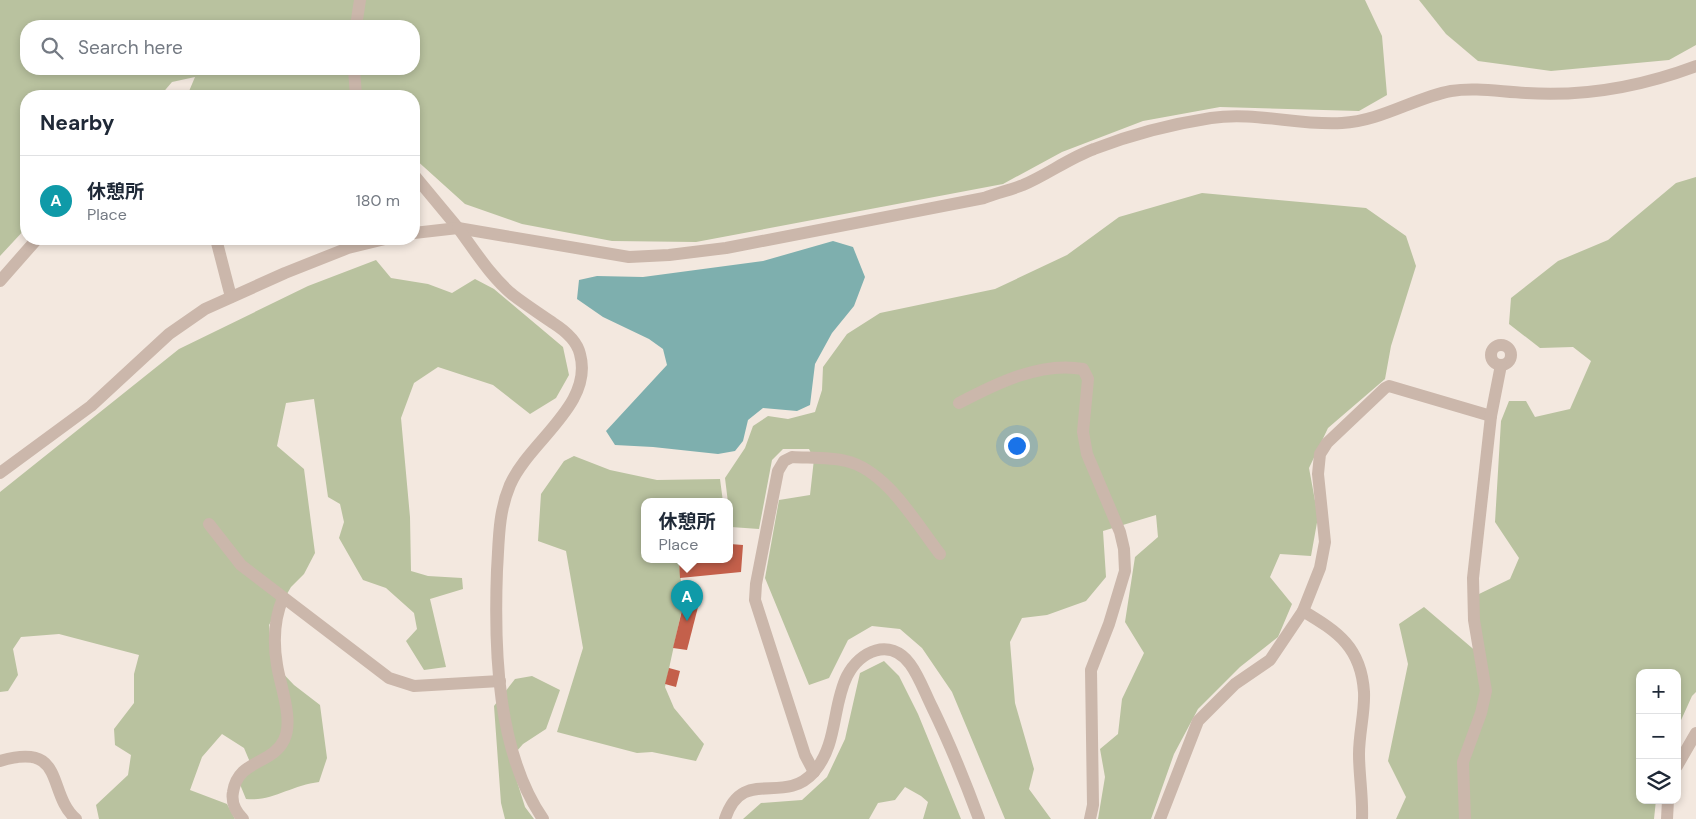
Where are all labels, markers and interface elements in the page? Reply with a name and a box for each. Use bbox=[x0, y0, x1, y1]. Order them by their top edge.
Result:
search box bbox=[20, 20, 420, 75]
icon: search bbox=[38, 34, 66, 62]
text: Search here bbox=[78, 35, 183, 60]
text: Nearby bbox=[40, 109, 114, 137]
text: 休憩所 bbox=[87, 179, 144, 204]
text: A bbox=[50, 190, 62, 211]
text: 180 m bbox=[356, 190, 400, 211]
text: Place bbox=[87, 204, 127, 225]
your location bbox=[1004, 433, 1030, 459]
popup bbox=[641, 498, 733, 563]
text: 休憩所 bbox=[658, 509, 716, 534]
text: Place bbox=[658, 534, 698, 555]
pin: A bbox=[671, 580, 703, 621]
map controls bbox=[1636, 669, 1681, 804]
button: + bbox=[1636, 669, 1681, 714]
button: − bbox=[1636, 714, 1681, 759]
button: layers bbox=[1636, 759, 1681, 804]

